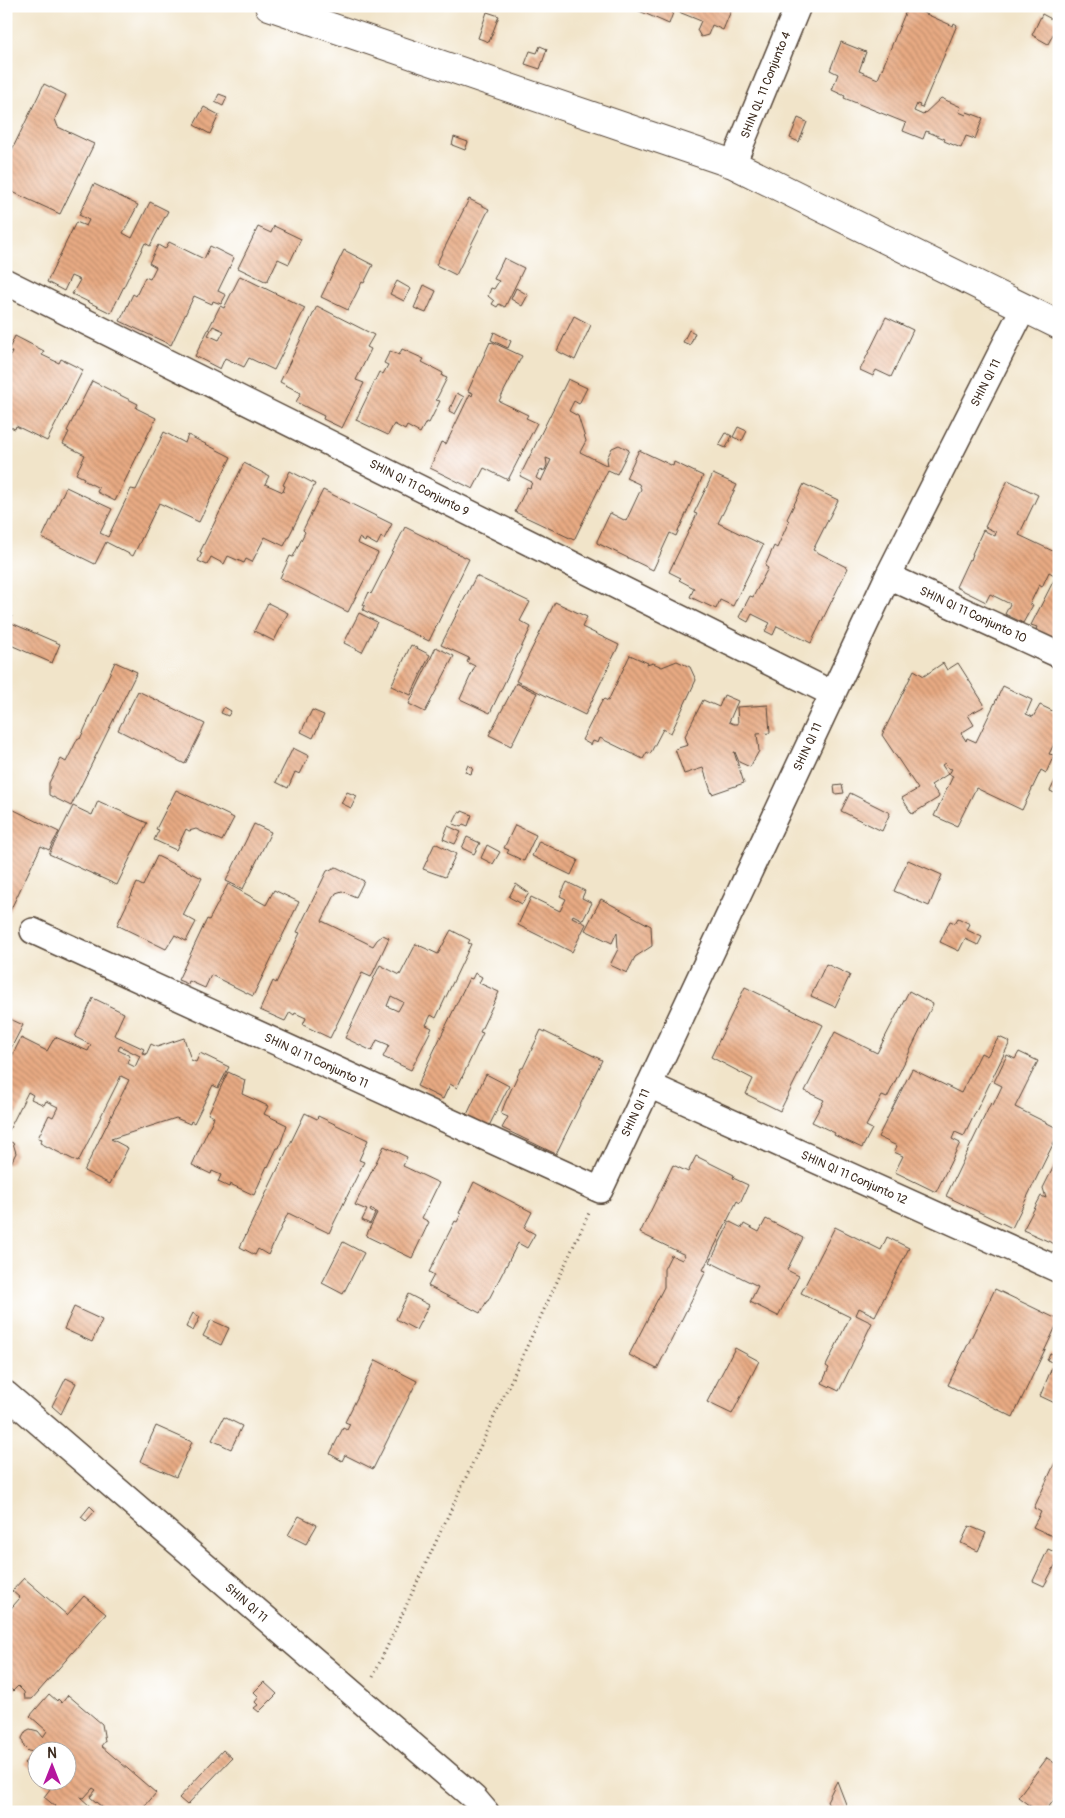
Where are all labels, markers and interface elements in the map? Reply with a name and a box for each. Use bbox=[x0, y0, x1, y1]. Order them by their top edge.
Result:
street label: SHIN QL 11 Conjunto 4 bbox=[738, 29, 794, 141]
street label: SHIN QI 11 bbox=[968, 357, 1004, 409]
street label: SHIN QI 11 Conjunto 9 bbox=[367, 456, 471, 520]
street label: SHIN QI 11 Conjunto 10 bbox=[917, 584, 1029, 646]
street label: SHIN QI 11 bbox=[790, 721, 826, 773]
street label: SHIN QI 11 Conjunto 11 bbox=[262, 1030, 370, 1092]
street label: SHIN QI 11 bbox=[618, 1087, 654, 1139]
street label: SHIN QI 11 Conjunto 12 bbox=[798, 1148, 910, 1208]
street label: SHIN QI 11 bbox=[222, 1580, 270, 1626]
north arrow bbox=[28, 1740, 78, 1790]
text: N bbox=[47, 1745, 57, 1762]

